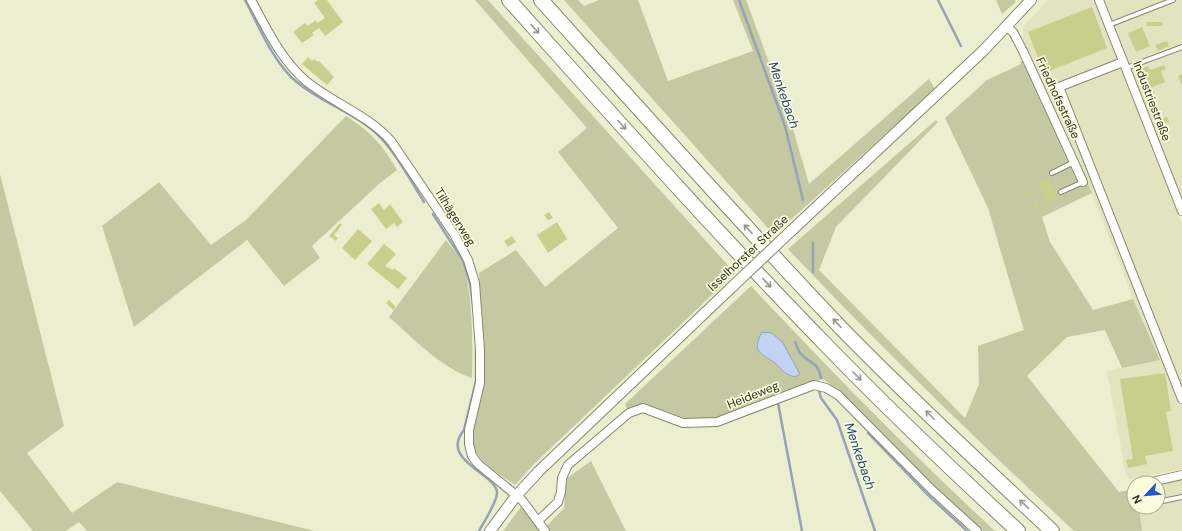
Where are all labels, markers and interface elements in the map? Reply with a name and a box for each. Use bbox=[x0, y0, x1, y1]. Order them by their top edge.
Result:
one-way arrow bbox=[530, 24, 540, 34]
street label: Friedhofsstraße bbox=[1032, 55, 1084, 141]
water label: Menkebach bbox=[765, 59, 803, 131]
street label: Industriestraße bbox=[1129, 59, 1175, 144]
one-way arrow bbox=[617, 120, 626, 130]
street label: Tilhägerweg bbox=[431, 185, 479, 249]
street label: Isselhorster Straße bbox=[704, 211, 792, 295]
one-way arrow bbox=[743, 224, 753, 234]
one-way arrow bbox=[762, 278, 772, 288]
one-way arrow bbox=[833, 319, 842, 329]
one-way arrow bbox=[853, 371, 862, 381]
street label: Heideweg bbox=[725, 377, 781, 413]
one-way arrow bbox=[925, 410, 934, 420]
water label: Menkebach bbox=[841, 420, 879, 492]
north arrow bbox=[1126, 475, 1166, 515]
text: N bbox=[1129, 493, 1145, 506]
one-way arrow bbox=[1019, 500, 1029, 509]

